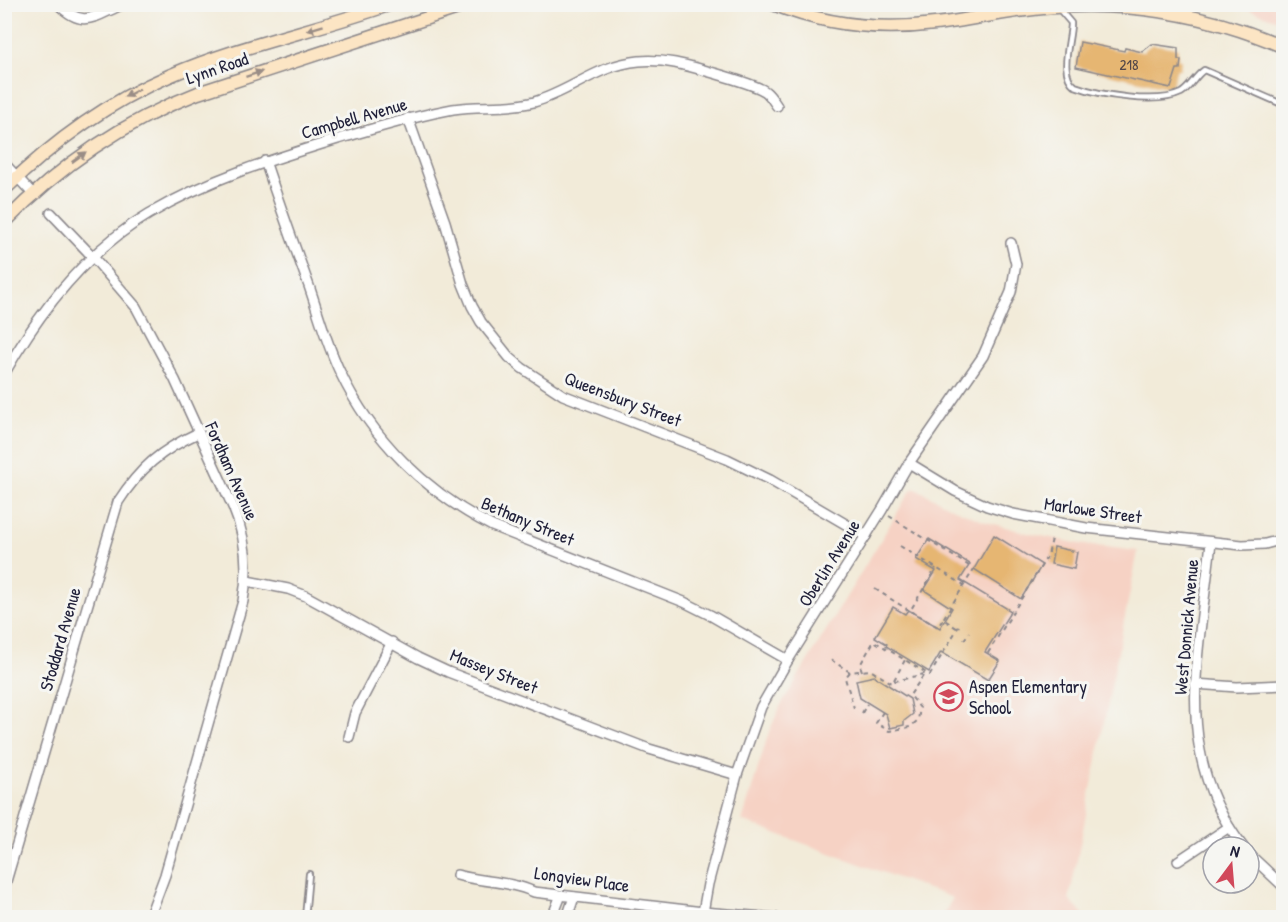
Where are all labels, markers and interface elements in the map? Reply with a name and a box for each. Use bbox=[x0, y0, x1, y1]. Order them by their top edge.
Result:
one-way arrow bbox=[306, 24, 324, 33]
street label: Lynn Road bbox=[183, 46, 251, 90]
house number: 218 bbox=[1120, 54, 1138, 75]
one-way arrow bbox=[245, 69, 263, 79]
one-way arrow bbox=[123, 88, 141, 98]
street label: Campbell Avenue bbox=[298, 91, 410, 145]
one-way arrow bbox=[71, 151, 87, 163]
street label: Queensbury Street bbox=[561, 365, 686, 433]
street label: Fordham Avenue bbox=[199, 417, 265, 524]
street label: Bethany Street bbox=[478, 490, 579, 552]
street label: Marlowe Street bbox=[1043, 491, 1144, 529]
street label: Oberlin Avenue bbox=[792, 515, 866, 611]
street label: West Donnick Avenue bbox=[1168, 558, 1204, 696]
street label: Stoddard Avenue bbox=[33, 584, 87, 694]
street label: Massey Street bbox=[446, 642, 542, 700]
place label: Aspen Elementary School bbox=[969, 674, 1087, 720]
school or university icon: Aspen Elementary School bbox=[932, 680, 964, 712]
north arrow bbox=[1201, 835, 1261, 895]
text: N bbox=[1228, 839, 1243, 862]
street label: Longview Place bbox=[533, 860, 631, 898]

